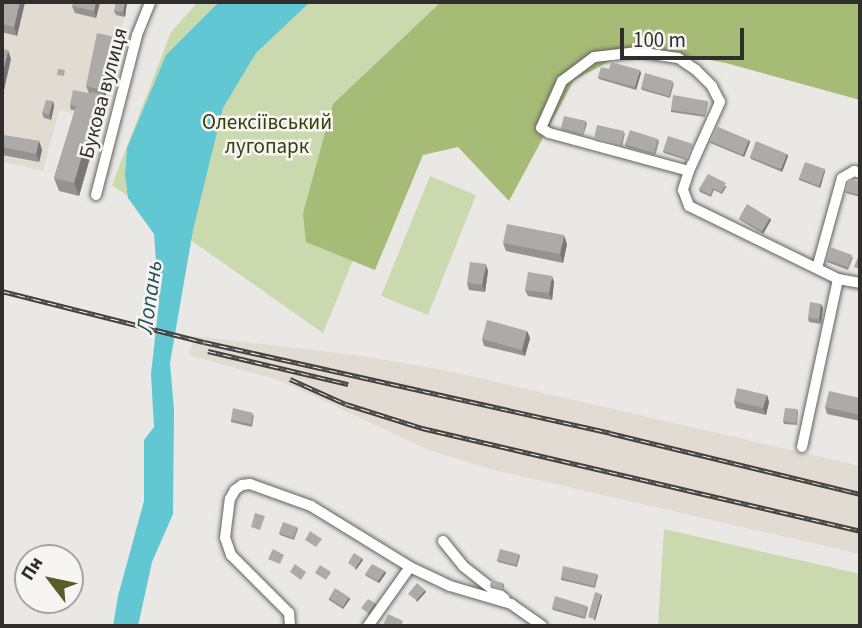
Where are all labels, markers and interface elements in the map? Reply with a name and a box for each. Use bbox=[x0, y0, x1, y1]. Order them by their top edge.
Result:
scale bar bbox=[624, 14, 748, 58]
street label: Букова вулиця bbox=[73, 25, 133, 161]
text: 100 m bbox=[633, 25, 686, 55]
park label: Олексіївський лугопарк bbox=[202, 109, 332, 159]
water label: Лопань bbox=[131, 259, 169, 335]
north arrow bbox=[14, 544, 84, 614]
text: Пн bbox=[15, 551, 50, 586]

